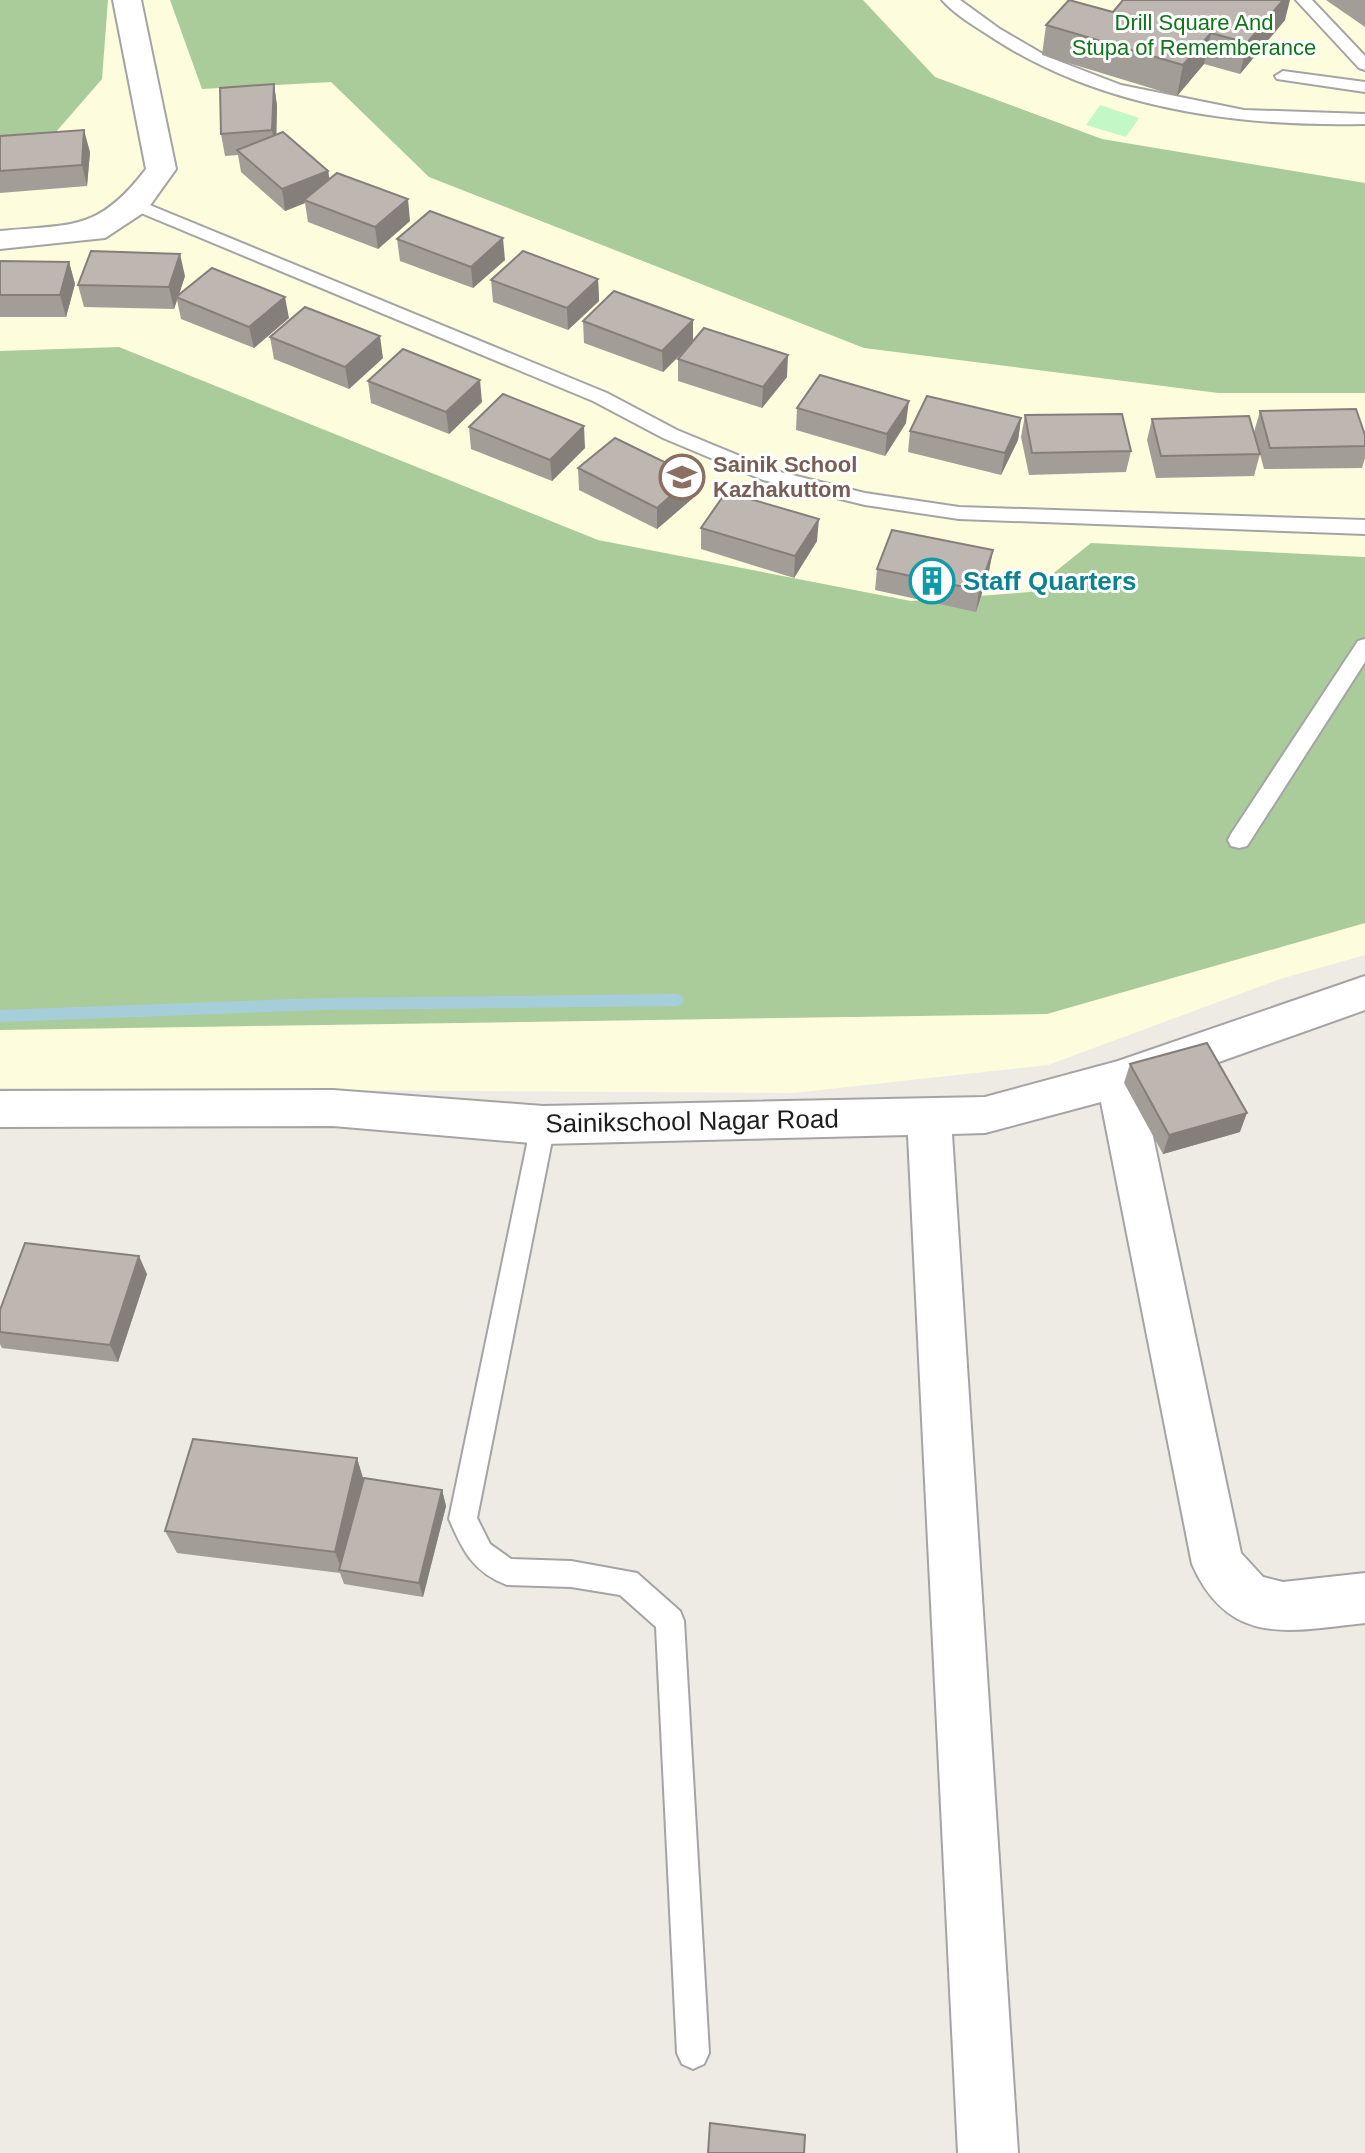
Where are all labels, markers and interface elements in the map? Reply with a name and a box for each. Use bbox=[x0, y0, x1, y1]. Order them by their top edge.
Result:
park label: Drill Square And Stupa of Rememberance bbox=[1072, 10, 1316, 60]
place label: Sainik School Kazhakuttom bbox=[713, 452, 857, 502]
school or university icon: Sainik School Kazhakuttom bbox=[658, 453, 706, 501]
building icon: Staff Quarters bbox=[908, 557, 956, 605]
place label: Staff Quarters bbox=[963, 566, 1136, 596]
street label: Sainikschool Nagar Road bbox=[545, 1103, 839, 1139]

